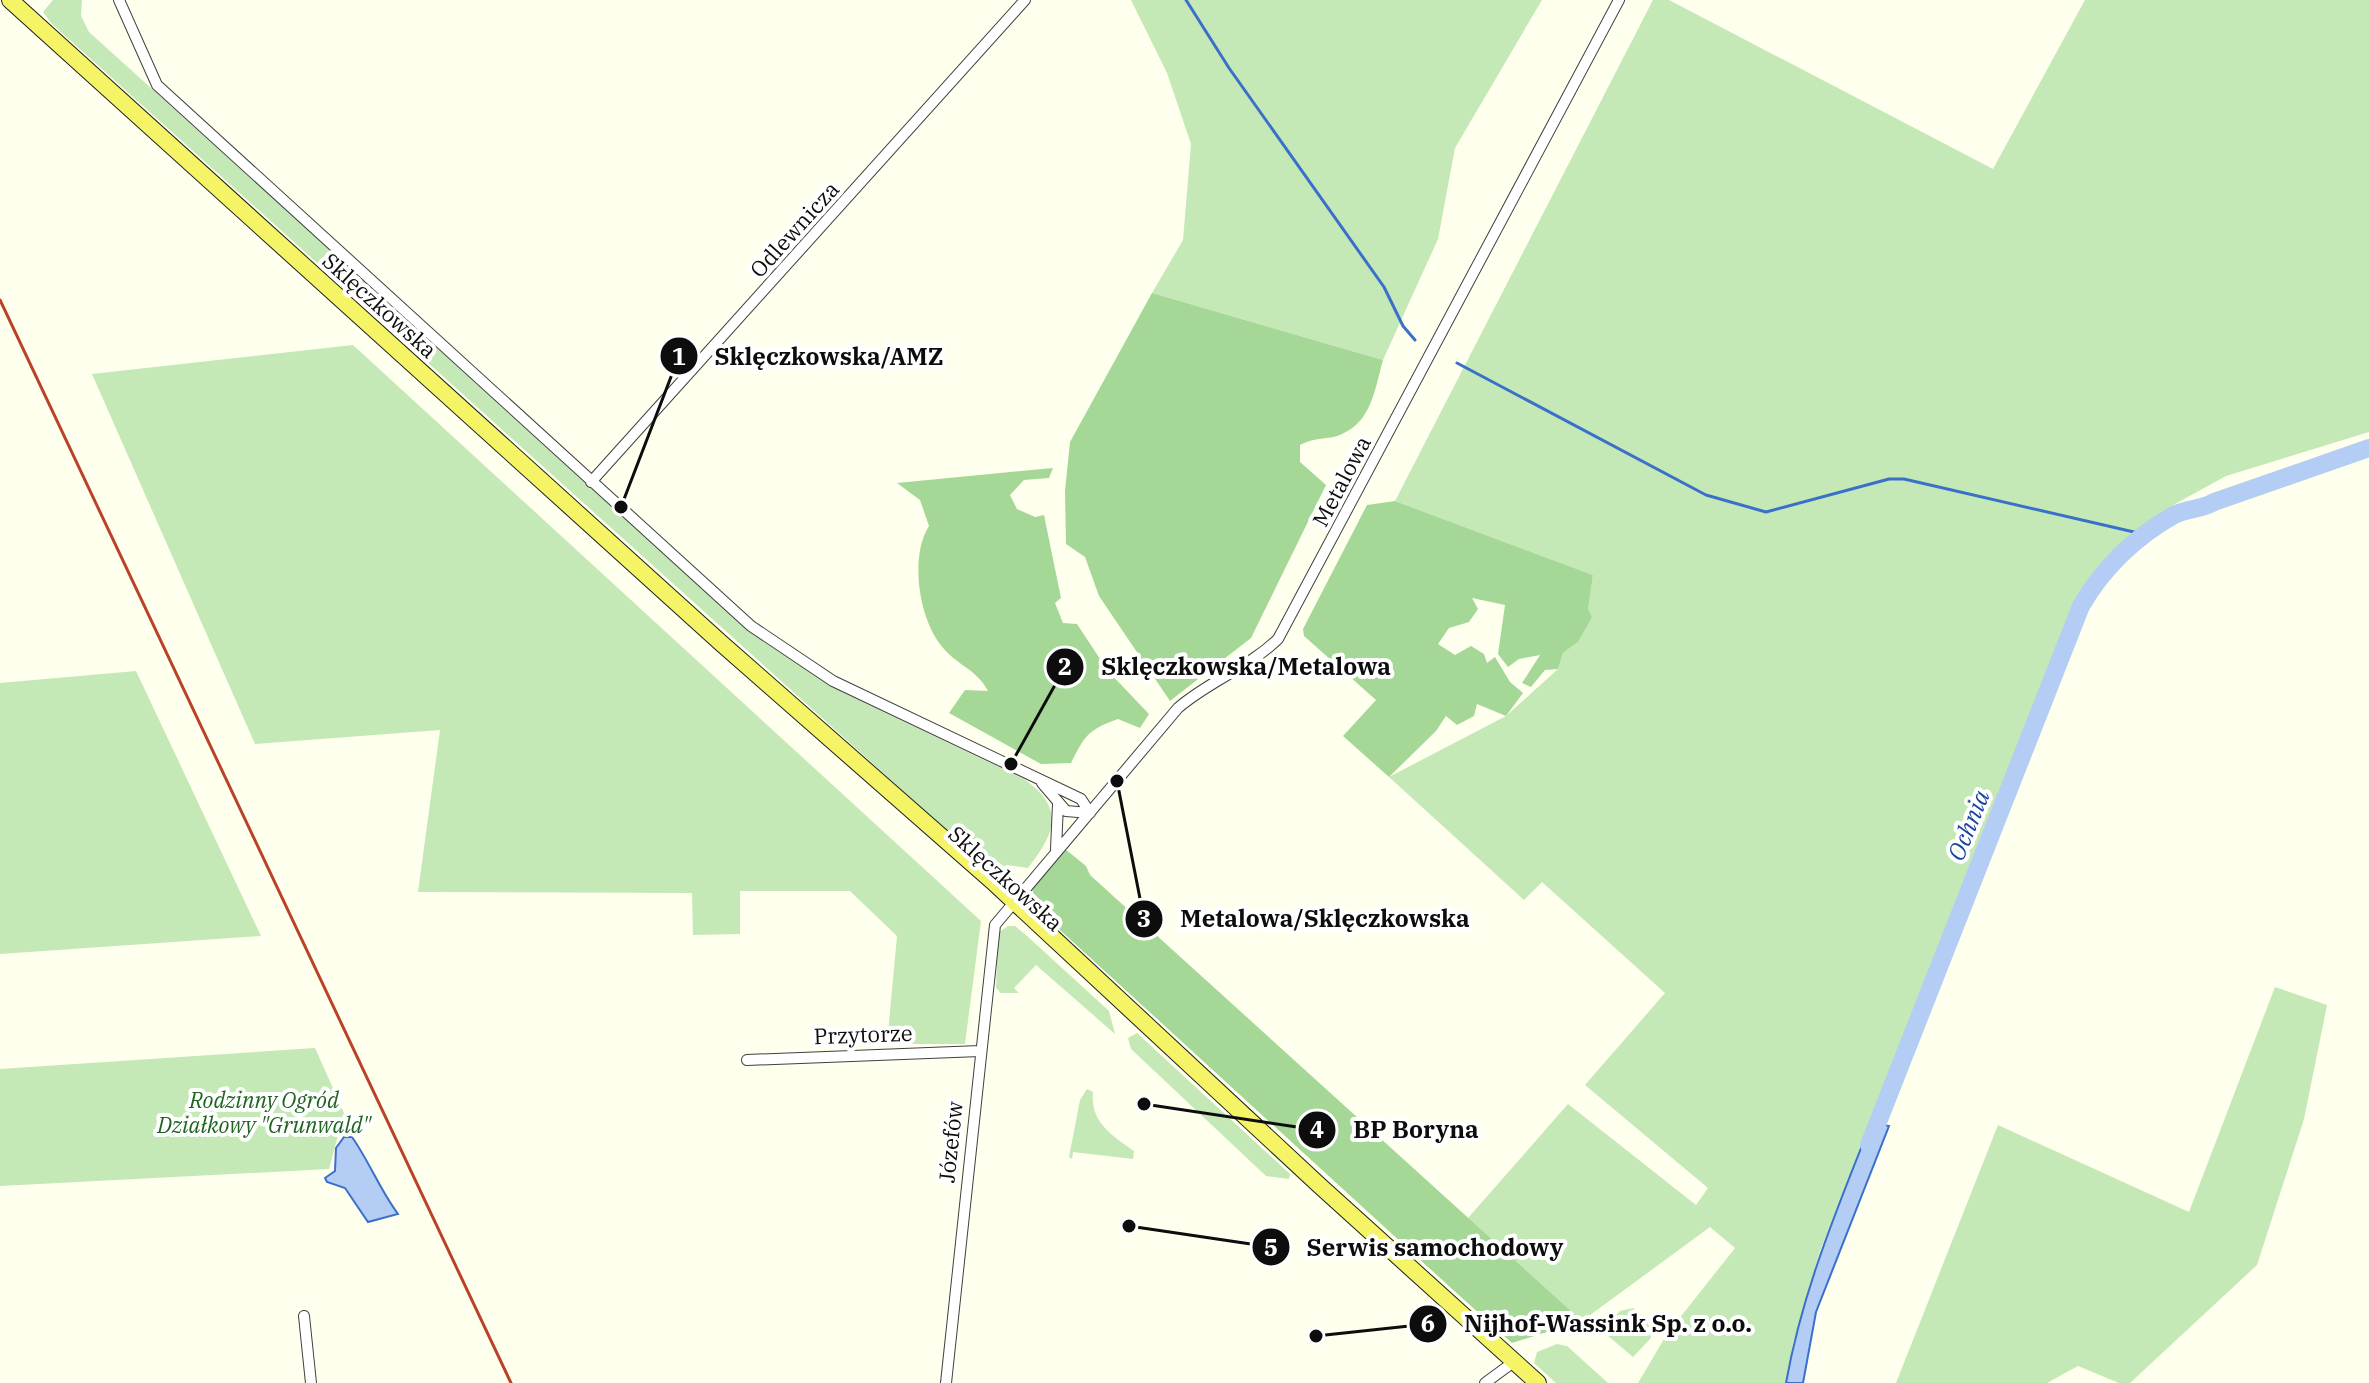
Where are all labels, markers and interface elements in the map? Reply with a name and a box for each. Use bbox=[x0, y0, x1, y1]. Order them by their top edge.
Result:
street label: Odlewnicza bbox=[743, 175, 845, 283]
street label: Sklęczkowska bbox=[317, 246, 443, 364]
callout: Sklęczkowska/AMZ bbox=[659, 332, 960, 380]
text: 1 bbox=[672, 340, 686, 372]
text: Sklęczkowska/AMZ bbox=[714, 340, 944, 372]
street label: Metalowa bbox=[1305, 431, 1377, 531]
callout: Sklęczkowska/Metalowa bbox=[1045, 643, 1406, 691]
text: 2 bbox=[1058, 650, 1072, 682]
text: Sklęczkowska/Metalowa bbox=[1101, 650, 1391, 682]
water label: Ochnia bbox=[1939, 785, 1997, 865]
street label: Sklęczkowska bbox=[943, 819, 1069, 937]
callout: Metalowa/Sklęczkowska bbox=[1124, 895, 1486, 943]
text: 3 bbox=[1137, 902, 1151, 934]
text: Metalowa/Sklęczkowska bbox=[1180, 902, 1470, 934]
street label: Przytorze bbox=[813, 1018, 913, 1050]
park label: Rodzinny Ogród Działkowy "Grunwald" bbox=[156, 1085, 372, 1139]
street label: Józefów bbox=[931, 1100, 969, 1184]
callout: BP Boryna bbox=[1297, 1106, 1495, 1154]
text: 4 bbox=[1310, 1113, 1324, 1145]
text: BP Boryna bbox=[1353, 1113, 1479, 1145]
callout: Serwis samochodowy bbox=[1251, 1223, 1579, 1271]
text: 5 bbox=[1264, 1231, 1278, 1263]
text: Serwis samochodowy bbox=[1307, 1231, 1564, 1263]
callout: Nijhof-Wassink Sp. z o.o. bbox=[1408, 1300, 1768, 1348]
text: 6 bbox=[1421, 1307, 1435, 1339]
text: Nijhof-Wassink Sp. z o.o. bbox=[1464, 1307, 1752, 1339]

